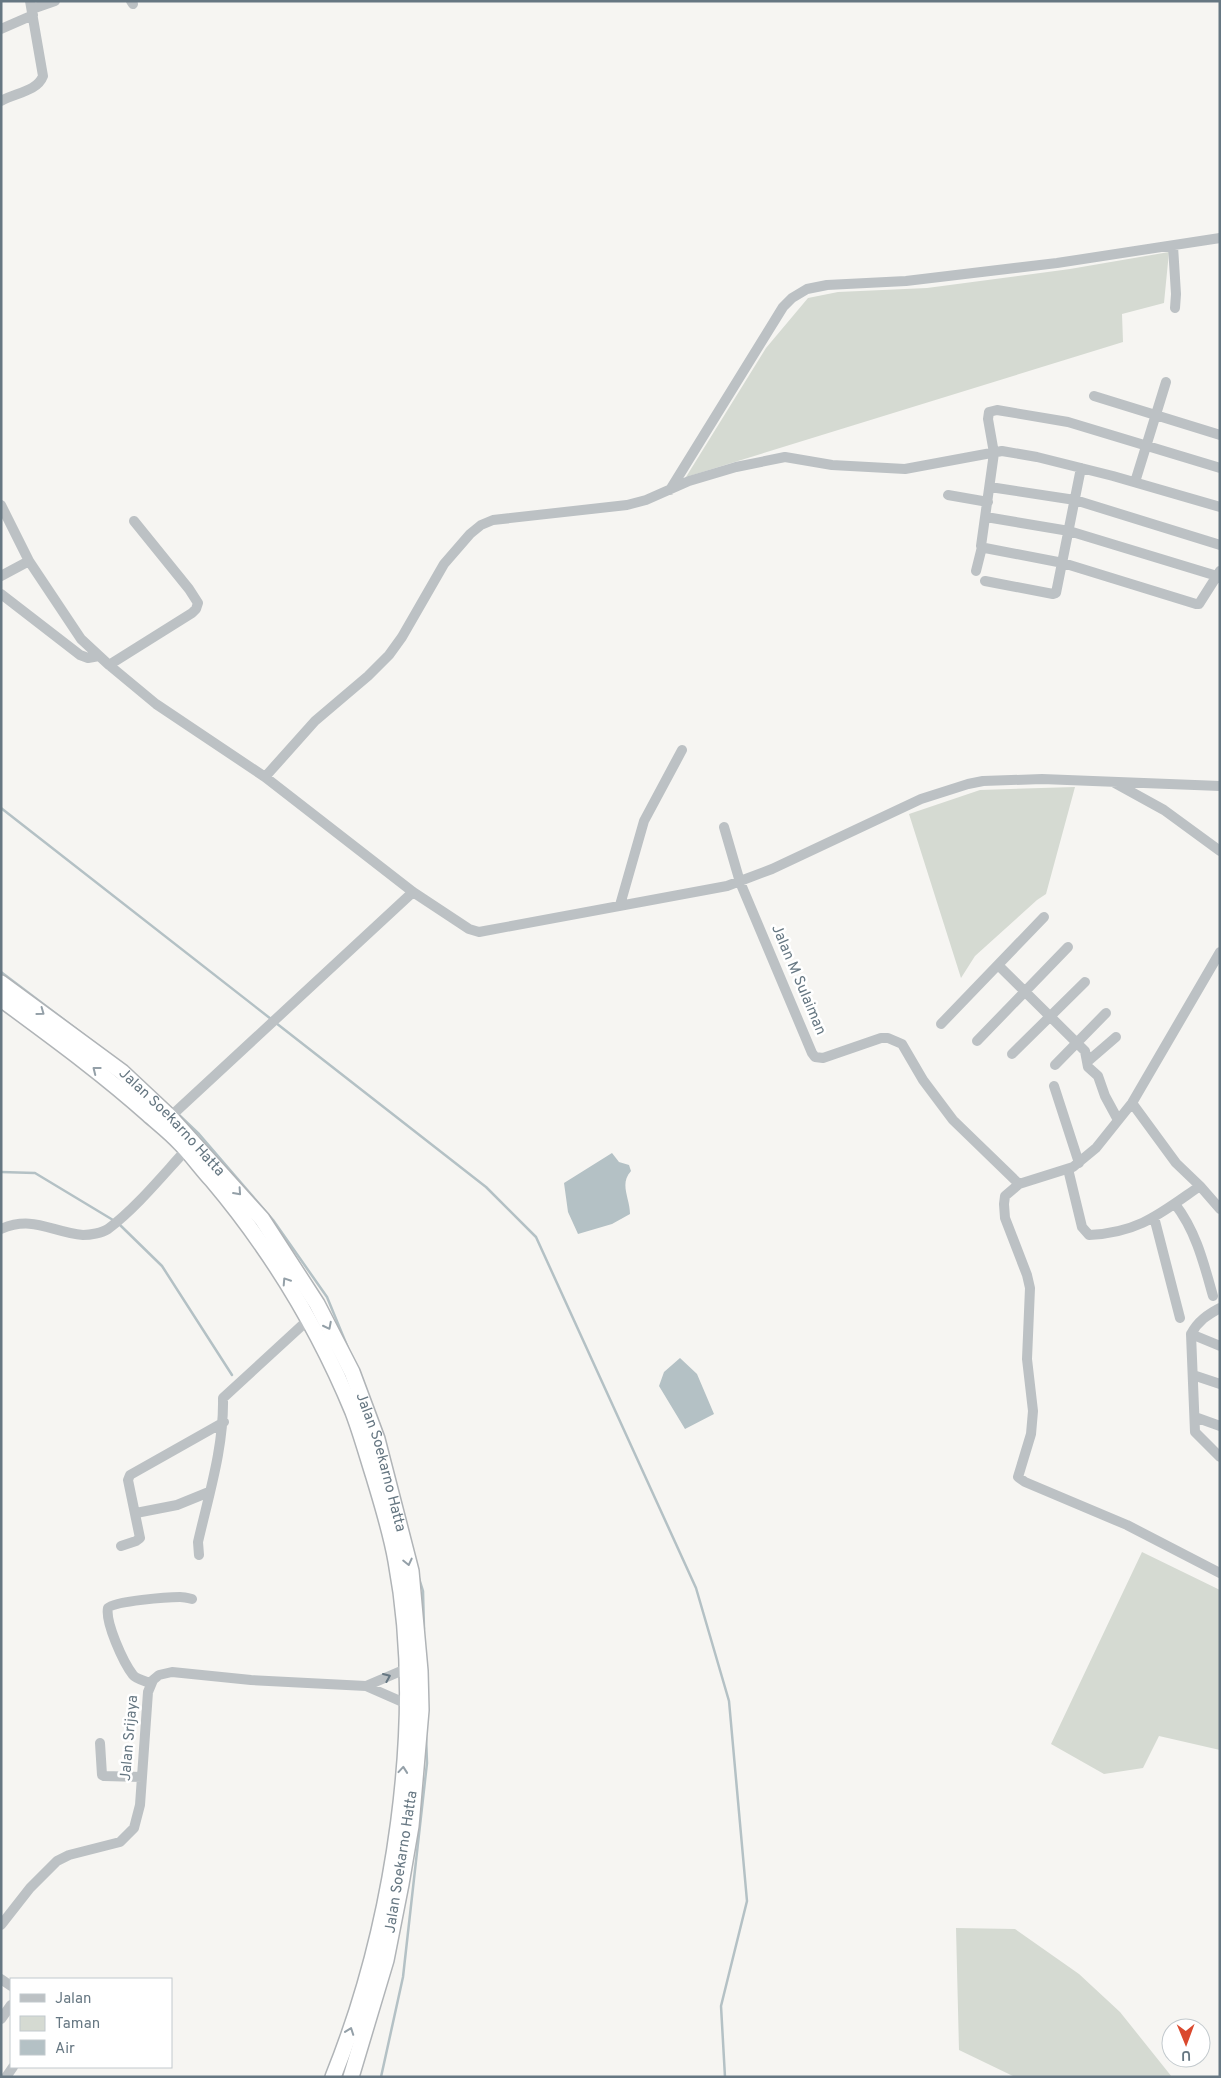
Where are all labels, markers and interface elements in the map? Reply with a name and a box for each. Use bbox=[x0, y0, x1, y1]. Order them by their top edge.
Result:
street label: Jalan M Sulaiman bbox=[766, 922, 830, 1038]
one-way arrow bbox=[35, 1006, 44, 1015]
street label: Jalan Soekarno Hatta bbox=[115, 1064, 229, 1181]
one-way arrow bbox=[93, 1068, 102, 1076]
one-way arrow bbox=[232, 1186, 241, 1195]
one-way arrow bbox=[282, 1277, 292, 1286]
one-way arrow bbox=[322, 1321, 332, 1330]
street label: Jalan Soekarno Hatta bbox=[351, 1390, 410, 1534]
one-way arrow bbox=[402, 1557, 413, 1566]
one-way arrow bbox=[382, 1673, 391, 1684]
street label: Jalan Srijaya bbox=[117, 1694, 143, 1782]
one-way arrow bbox=[397, 1765, 408, 1773]
street label: Jalan Soekarno Hatta bbox=[381, 1789, 423, 1935]
legend bbox=[10, 1978, 172, 2068]
text: Jalan bbox=[55, 1990, 92, 2009]
text: Taman bbox=[55, 2015, 100, 2034]
north arrow bbox=[1161, 2018, 1211, 2068]
one-way arrow bbox=[344, 2027, 354, 2036]
text: Air bbox=[55, 2040, 75, 2059]
text: U bbox=[1181, 2046, 1191, 2063]

